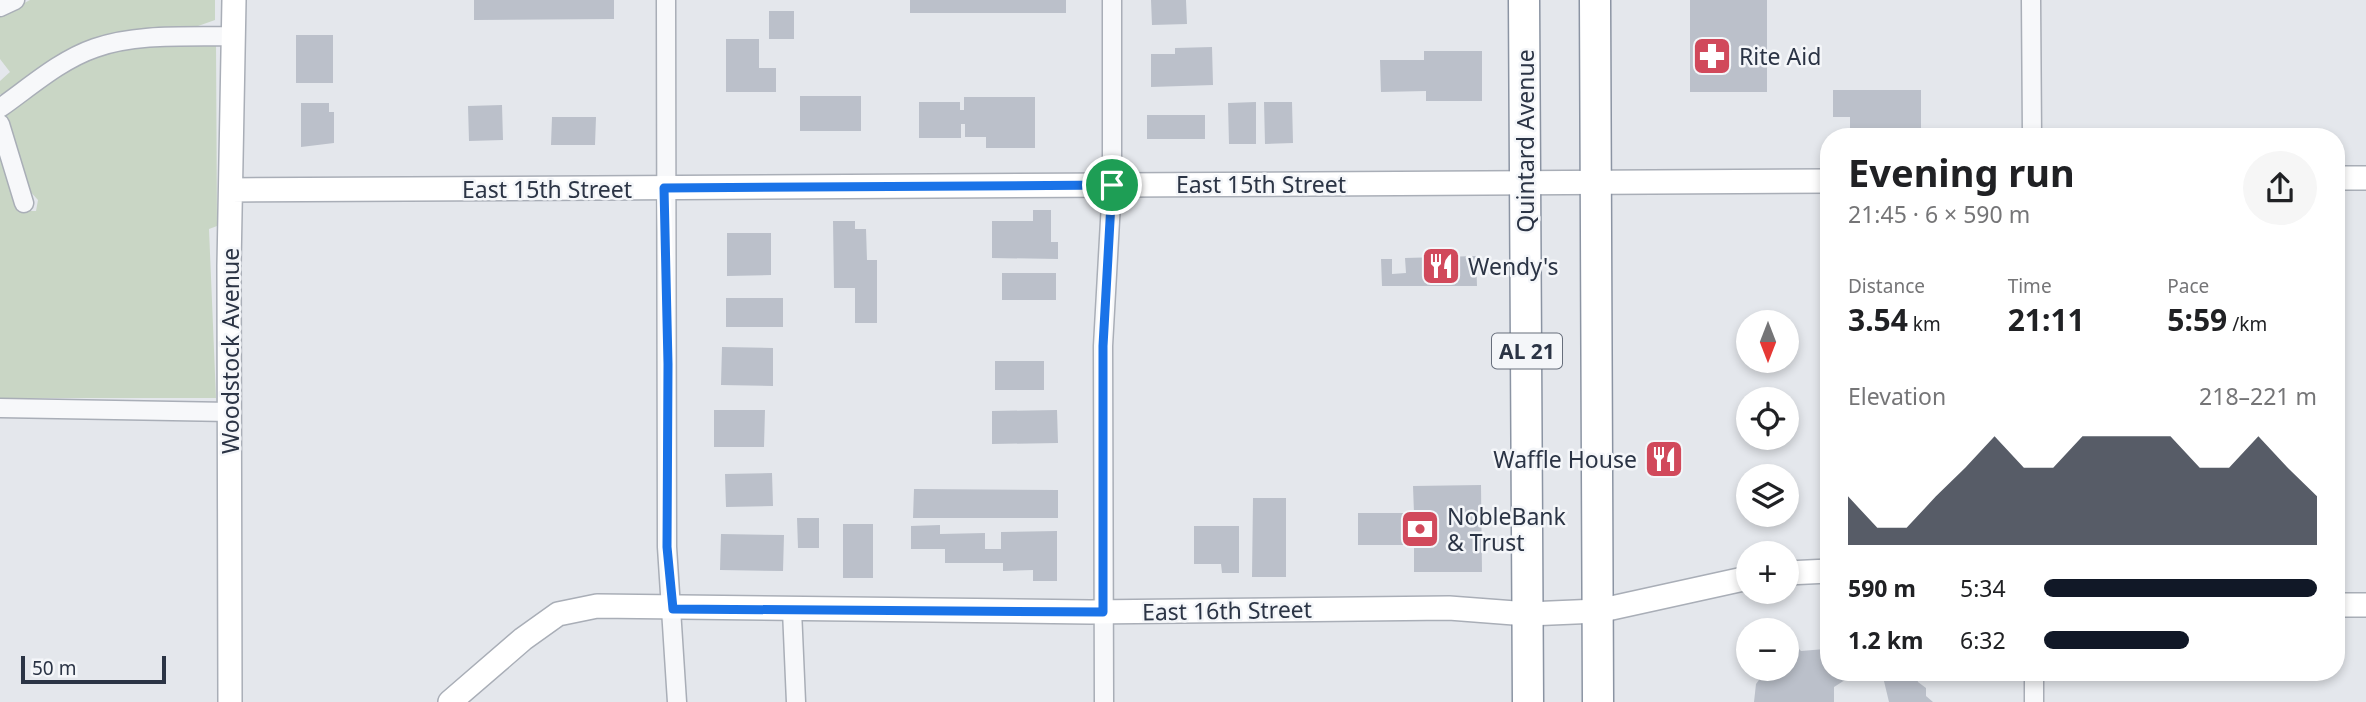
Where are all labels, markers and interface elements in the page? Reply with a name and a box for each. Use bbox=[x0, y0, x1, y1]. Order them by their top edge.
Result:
pharmacy icon: Rite Aid bbox=[1691, 35, 1733, 77]
place label: Rite Aid bbox=[1739, 40, 1821, 72]
street label: Quintard Avenue bbox=[1509, 49, 1541, 233]
text: Evening run bbox=[1848, 146, 2075, 198]
button: share bbox=[2243, 151, 2317, 225]
pin bbox=[1082, 155, 1142, 215]
icon: arrive bbox=[1093, 166, 1131, 204]
street label: East 15th Street bbox=[1176, 168, 1346, 200]
street label: East 15th Street bbox=[462, 173, 632, 205]
text: 21:45 · 6 × 590 m bbox=[1848, 198, 2030, 230]
restaurant icon: Wendy's bbox=[1420, 245, 1462, 287]
street label: Woodstock Avenue bbox=[214, 248, 246, 454]
place label: Wendy's bbox=[1468, 250, 1558, 282]
text: Distance bbox=[1848, 273, 1925, 299]
text: Time bbox=[2008, 273, 2052, 299]
text: Pace bbox=[2167, 273, 2209, 299]
text: 3.54 bbox=[1848, 299, 1908, 340]
text: 21:11 bbox=[2008, 299, 2085, 340]
text: 5:59 bbox=[2167, 299, 2227, 340]
north arrow bbox=[1736, 310, 1799, 373]
map controls bbox=[1736, 310, 1799, 681]
text: km bbox=[1908, 311, 1941, 337]
text: /km bbox=[2227, 311, 2267, 337]
road number: AL 21 bbox=[1492, 334, 1562, 368]
text: Elevation bbox=[1848, 380, 1946, 412]
text: 218–221 m bbox=[2199, 380, 2317, 412]
button: locate bbox=[1736, 387, 1799, 450]
restaurant icon: Waffle House bbox=[1643, 438, 1685, 480]
place label: Waffle House bbox=[1493, 443, 1637, 475]
button: layers bbox=[1736, 464, 1799, 527]
place label: NobleBank & Trust bbox=[1447, 500, 1567, 558]
bank icon: NobleBank & Trust bbox=[1399, 508, 1441, 550]
button: + bbox=[1736, 541, 1799, 604]
text: 590 m bbox=[1848, 572, 1916, 604]
text: 5:34 bbox=[1960, 572, 2006, 604]
street label: East 16th Street bbox=[1142, 593, 1312, 627]
button: − bbox=[1736, 618, 1799, 681]
text: 1.2 km bbox=[1848, 624, 1923, 656]
text: 6:32 bbox=[1960, 624, 2006, 656]
scale bar bbox=[21, 653, 166, 685]
text: 50 m bbox=[32, 655, 76, 681]

